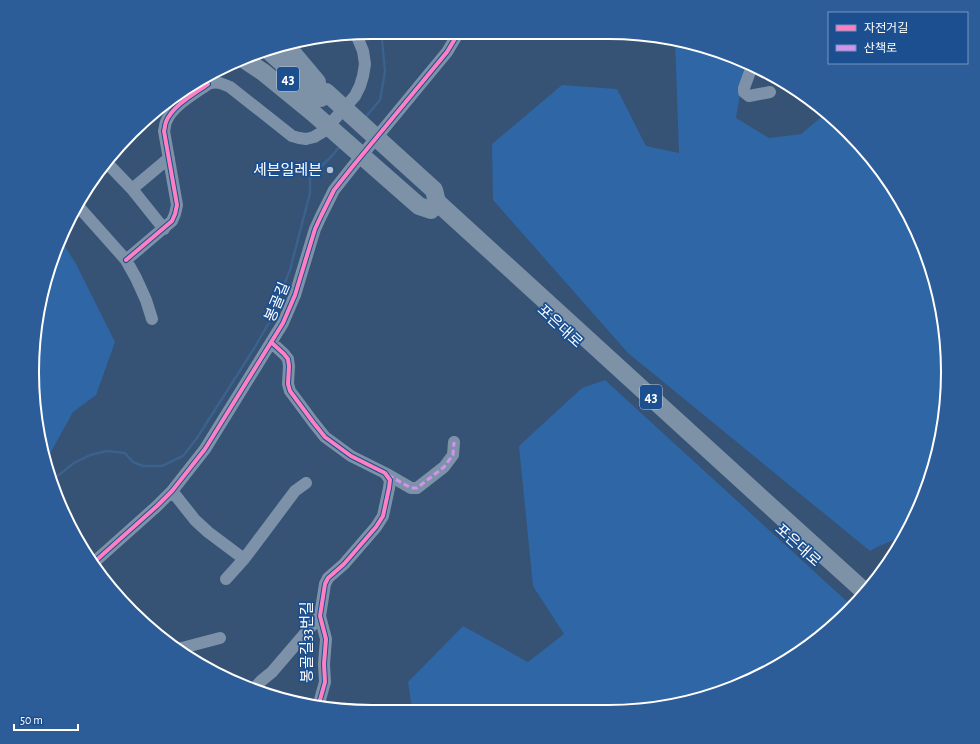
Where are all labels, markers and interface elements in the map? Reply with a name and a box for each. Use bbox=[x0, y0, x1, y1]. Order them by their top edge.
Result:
legend bbox=[828, 12, 968, 64]
text: 자전거길 bbox=[864, 22, 908, 34]
text: 산책로 bbox=[864, 42, 897, 54]
road number: 43 bbox=[277, 67, 299, 91]
place label: 세븐일레븐 bbox=[253, 162, 322, 178]
marker: 세븐일레븐 bbox=[325, 165, 335, 175]
street label: 봉골길 bbox=[262, 280, 292, 324]
street label: 포은대로 bbox=[534, 301, 586, 351]
road number: 43 bbox=[640, 385, 662, 409]
street label: 포은대로 bbox=[772, 521, 824, 569]
street label: 봉골길33번길 bbox=[299, 601, 315, 683]
scale bar bbox=[14, 706, 78, 732]
text: 50 m bbox=[20, 714, 43, 726]

